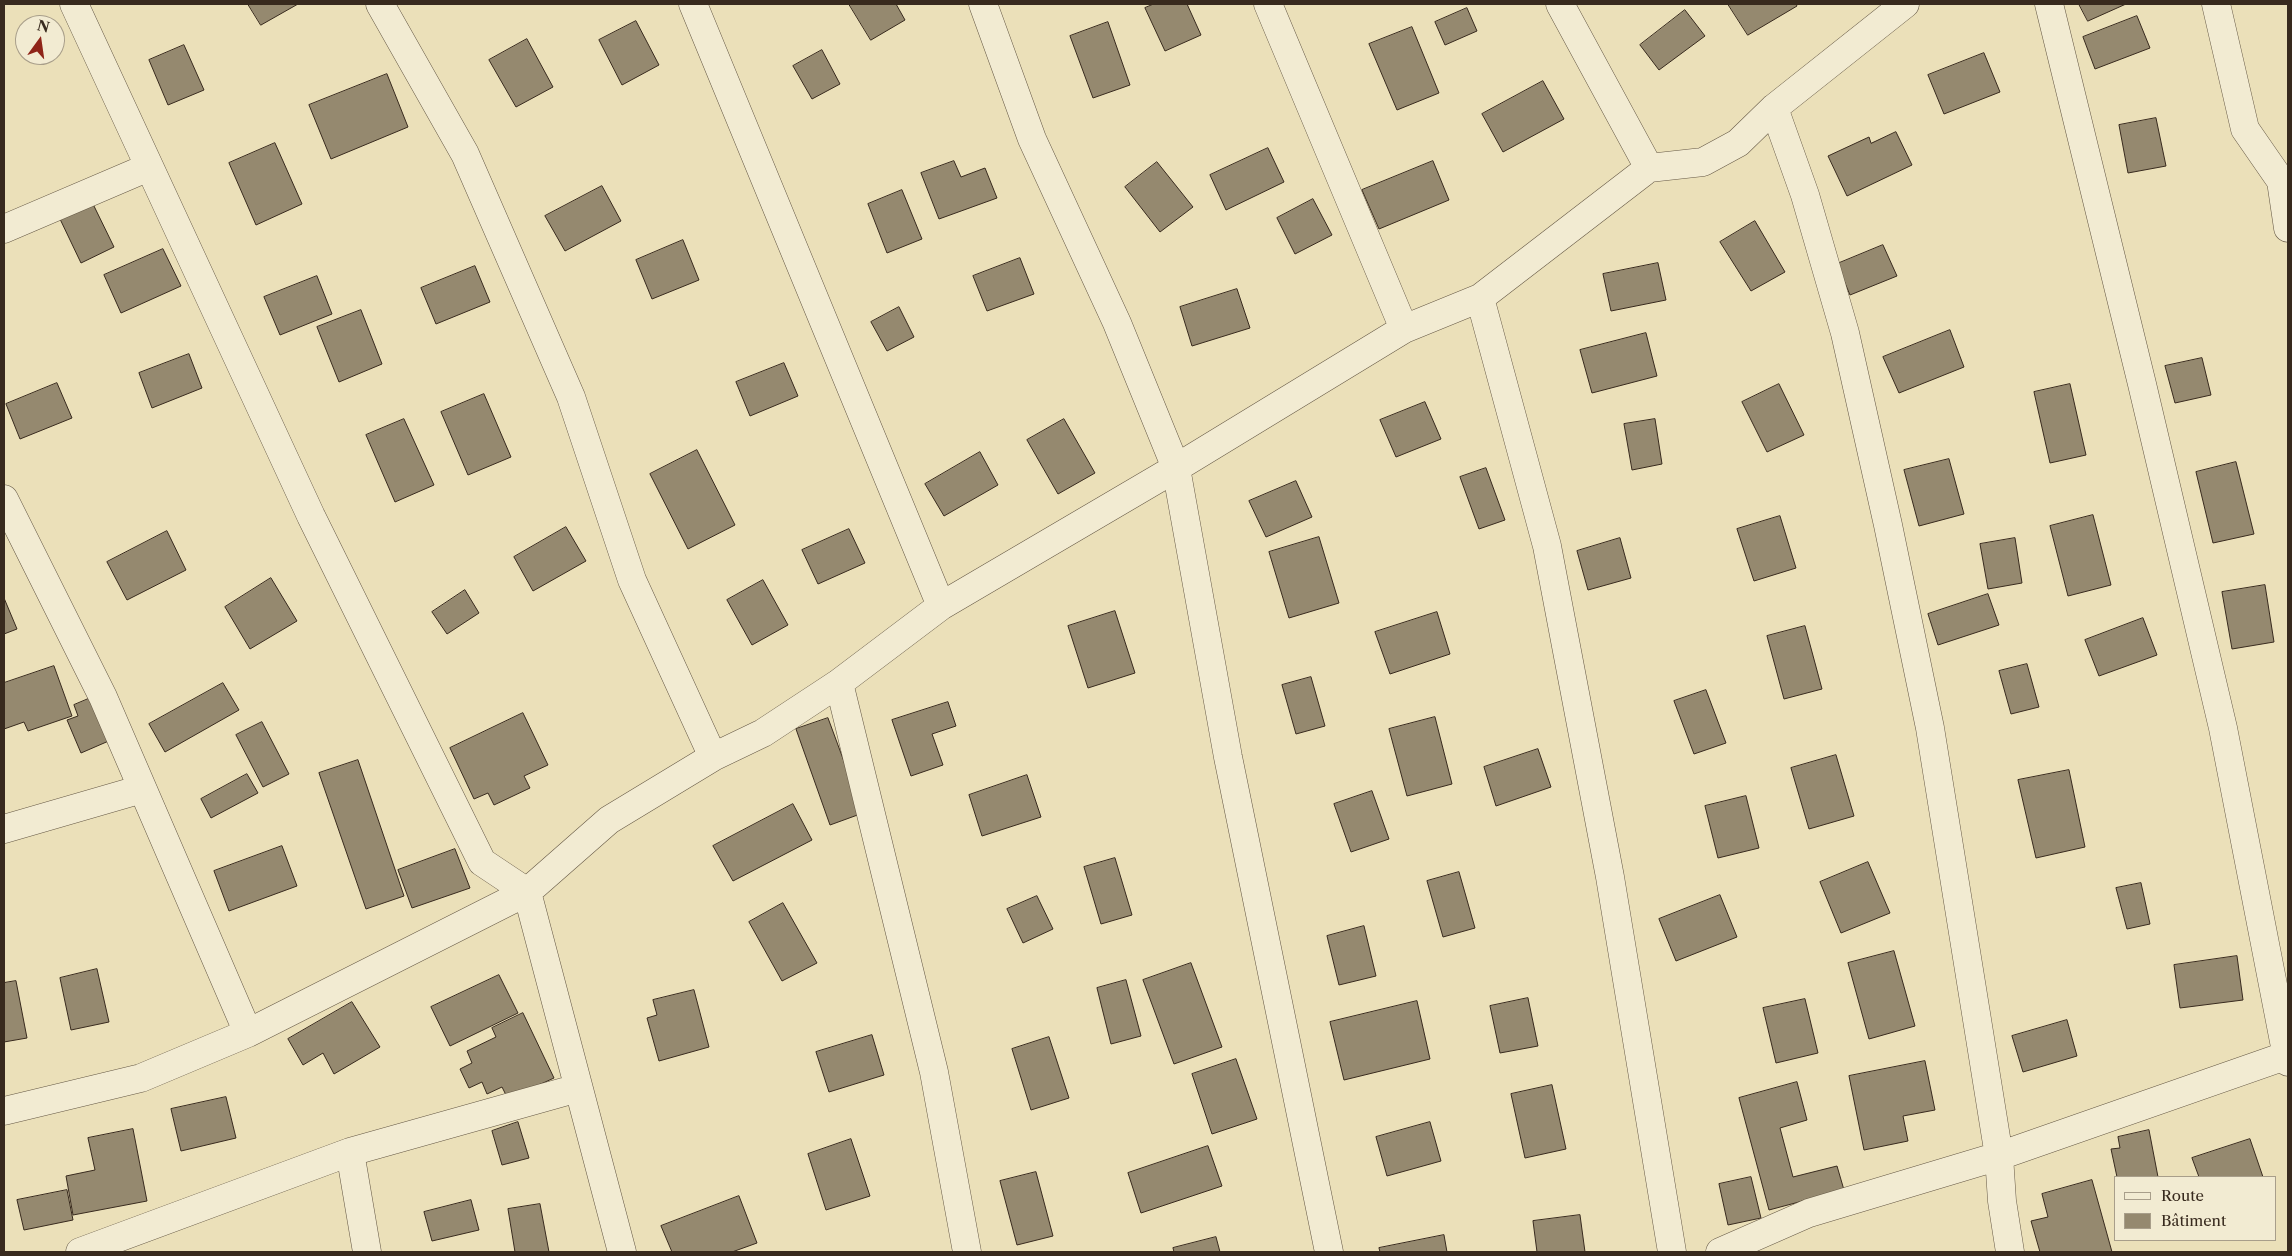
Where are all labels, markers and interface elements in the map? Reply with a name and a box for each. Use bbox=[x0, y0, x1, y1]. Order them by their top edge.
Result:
north arrow bbox=[15, 15, 65, 65]
text: N bbox=[35, 16, 51, 37]
legend bbox=[2114, 1176, 2277, 1241]
text: Route bbox=[2161, 1186, 2204, 1205]
text: Bâtiment bbox=[2161, 1211, 2226, 1230]

